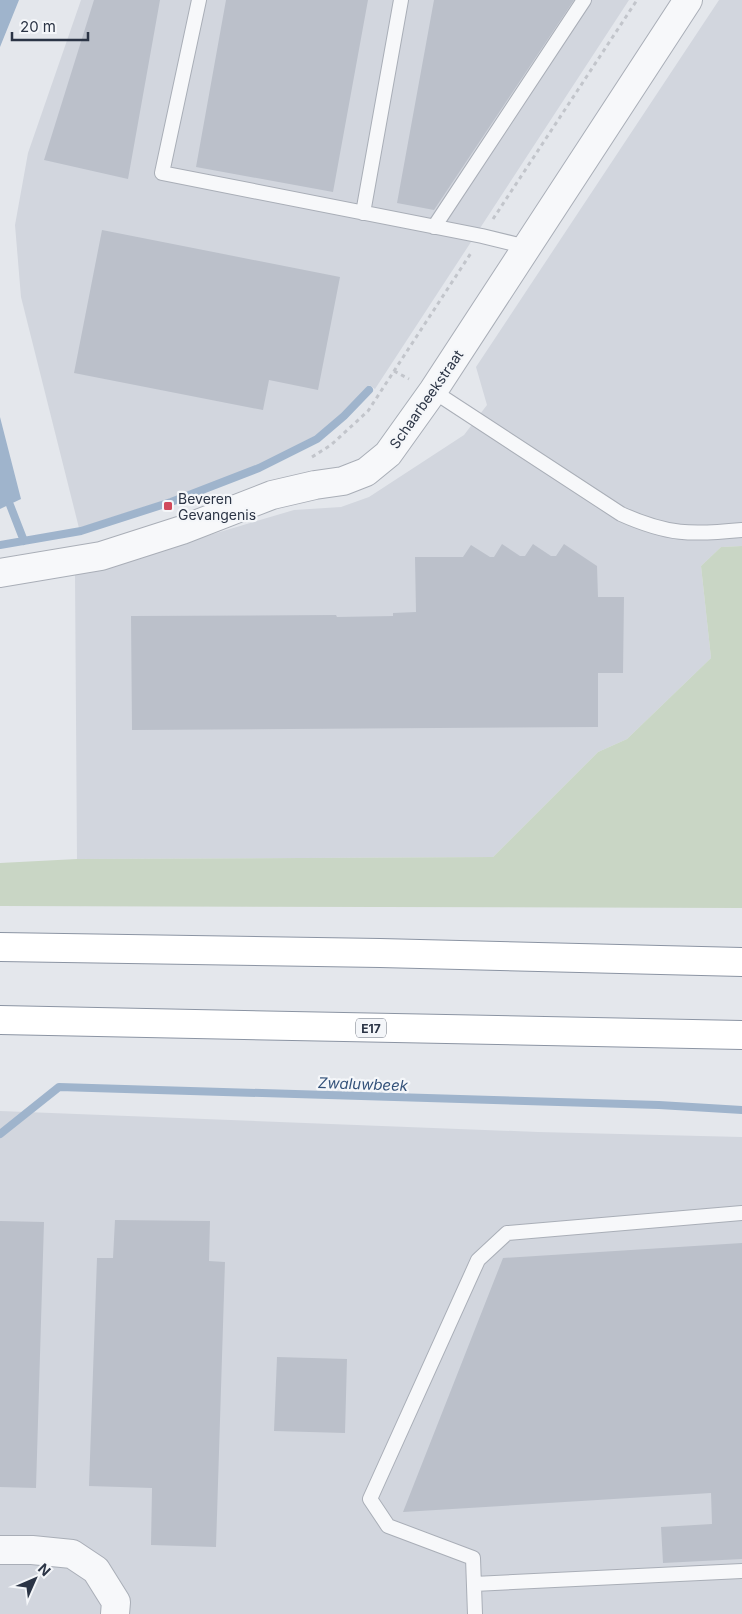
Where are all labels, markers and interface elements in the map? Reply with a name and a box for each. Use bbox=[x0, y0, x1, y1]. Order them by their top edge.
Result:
scale bar bbox=[12, 10, 89, 42]
text: 20 m bbox=[20, 17, 56, 36]
street label: Schaarbeekstraat bbox=[386, 346, 467, 452]
place label: Beveren Gevangenis bbox=[178, 490, 256, 523]
marker: Beveren Gevangenis bbox=[162, 500, 174, 512]
road number: E17 bbox=[356, 1018, 386, 1038]
water label: Zwaluwbeek bbox=[318, 1073, 409, 1095]
north arrow bbox=[10, 1554, 60, 1604]
text: N bbox=[35, 1560, 54, 1579]

